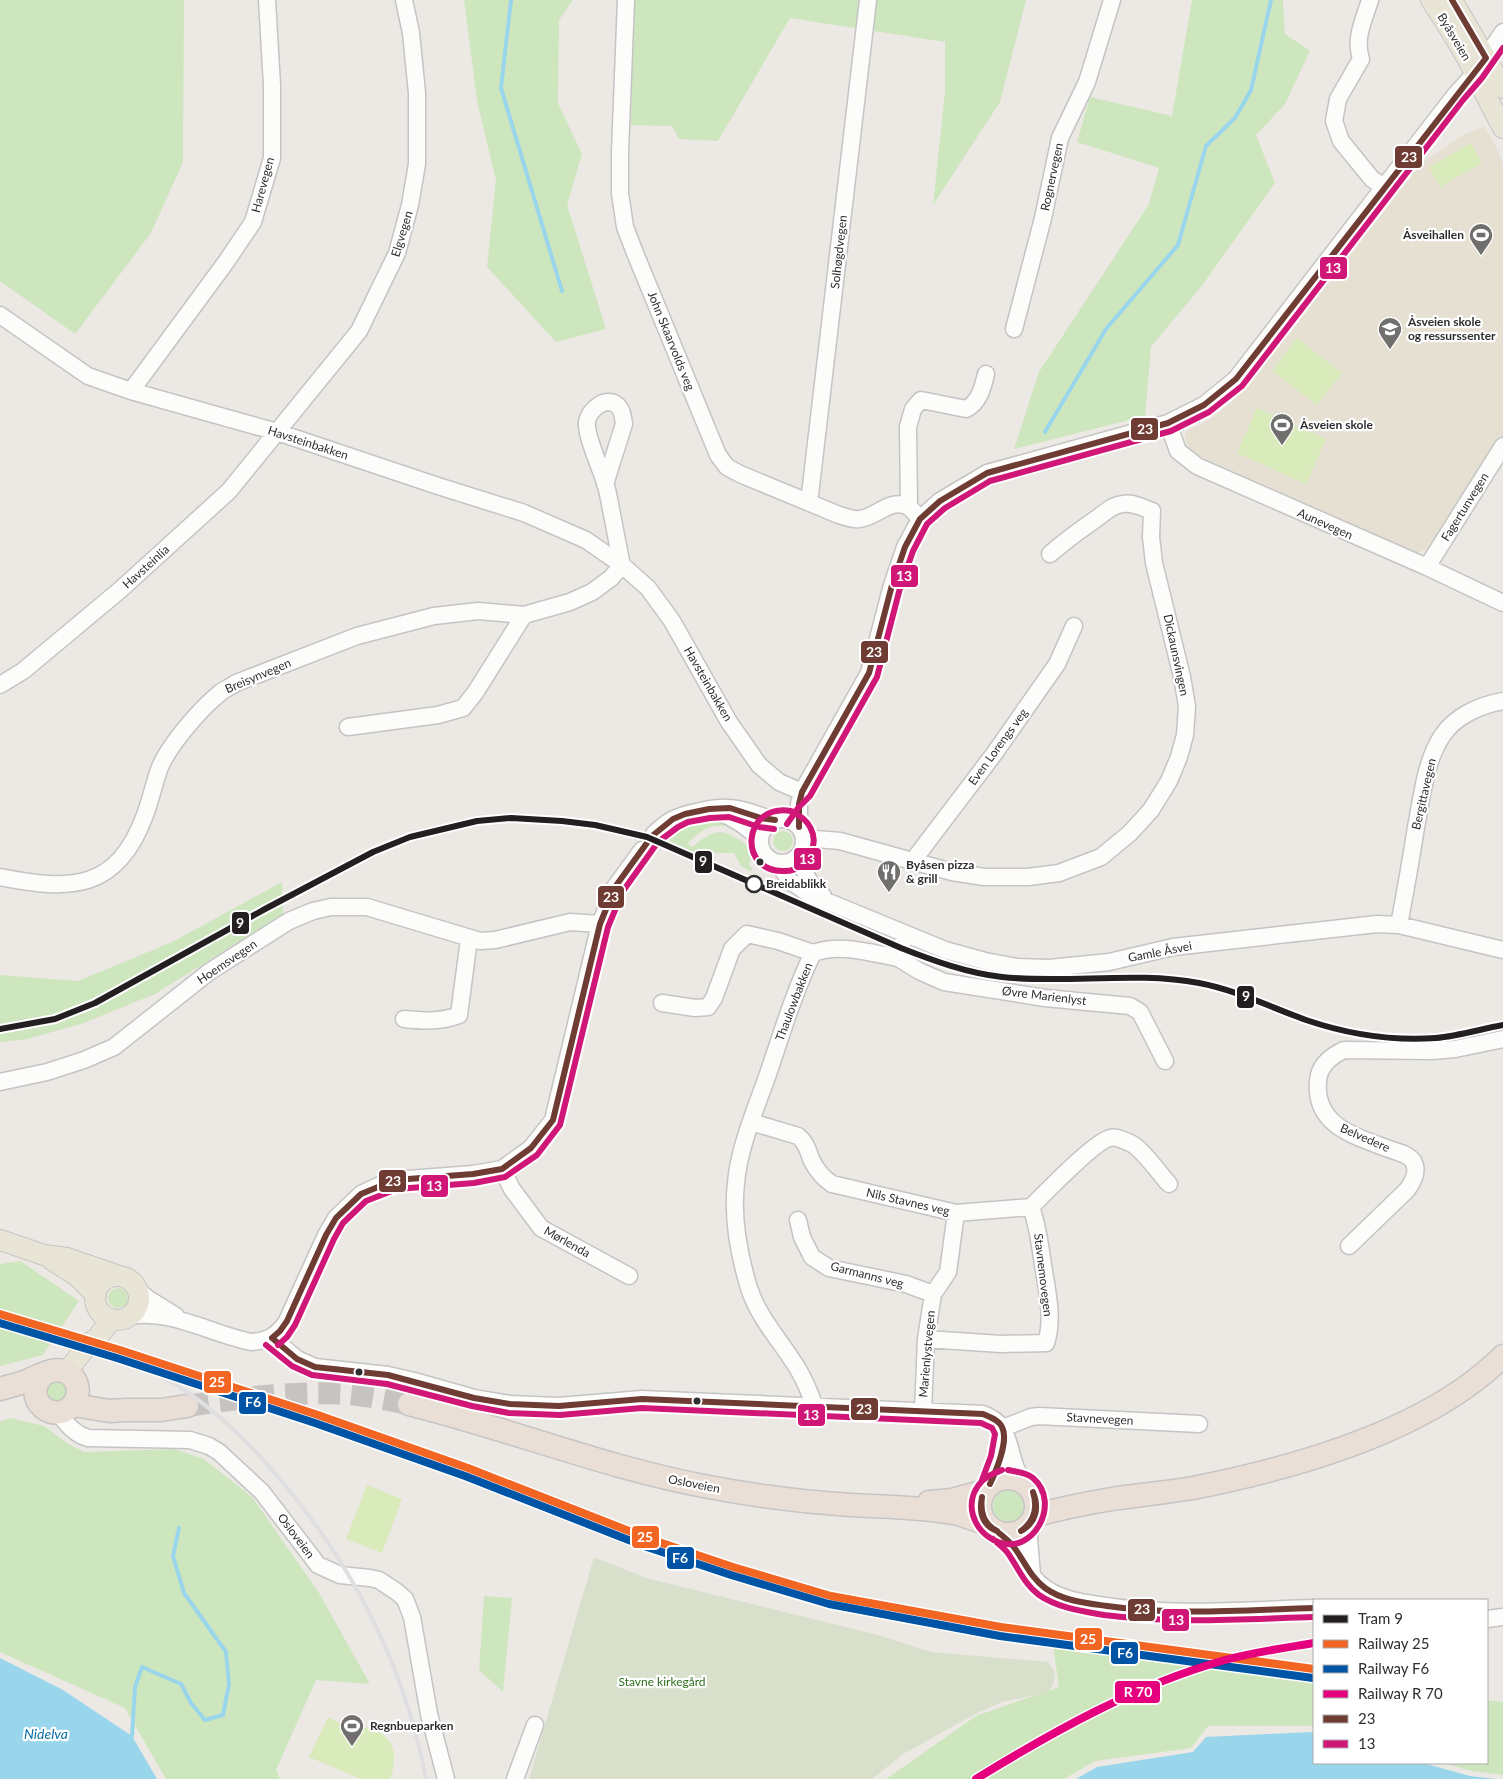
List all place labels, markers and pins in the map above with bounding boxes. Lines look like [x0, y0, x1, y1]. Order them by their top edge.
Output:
sports icon: Åsveihallen [1468, 222, 1494, 256]
place label: Åsveihallen [1402, 227, 1464, 242]
place label: Åsveien skole og ressurssenter [1407, 314, 1496, 343]
school or university icon: Åsveien skole og ressurssenter [1377, 316, 1403, 350]
sports icon: Åsveien skole [1269, 412, 1295, 446]
place label: Åsveien skole [1299, 417, 1373, 432]
unlabelled marker [755, 857, 765, 867]
place label: Byåsen pizza & grill [906, 857, 974, 886]
restaurant icon: Byåsen pizza & grill [876, 859, 902, 893]
marker: Breidablikk [745, 875, 763, 893]
place label: Breidablikk [766, 876, 827, 891]
unlabelled marker [354, 1367, 364, 1377]
unlabelled marker [692, 1396, 702, 1406]
sports icon: Regnbueparken [339, 1713, 365, 1747]
place label: Regnbueparken [370, 1718, 454, 1733]

